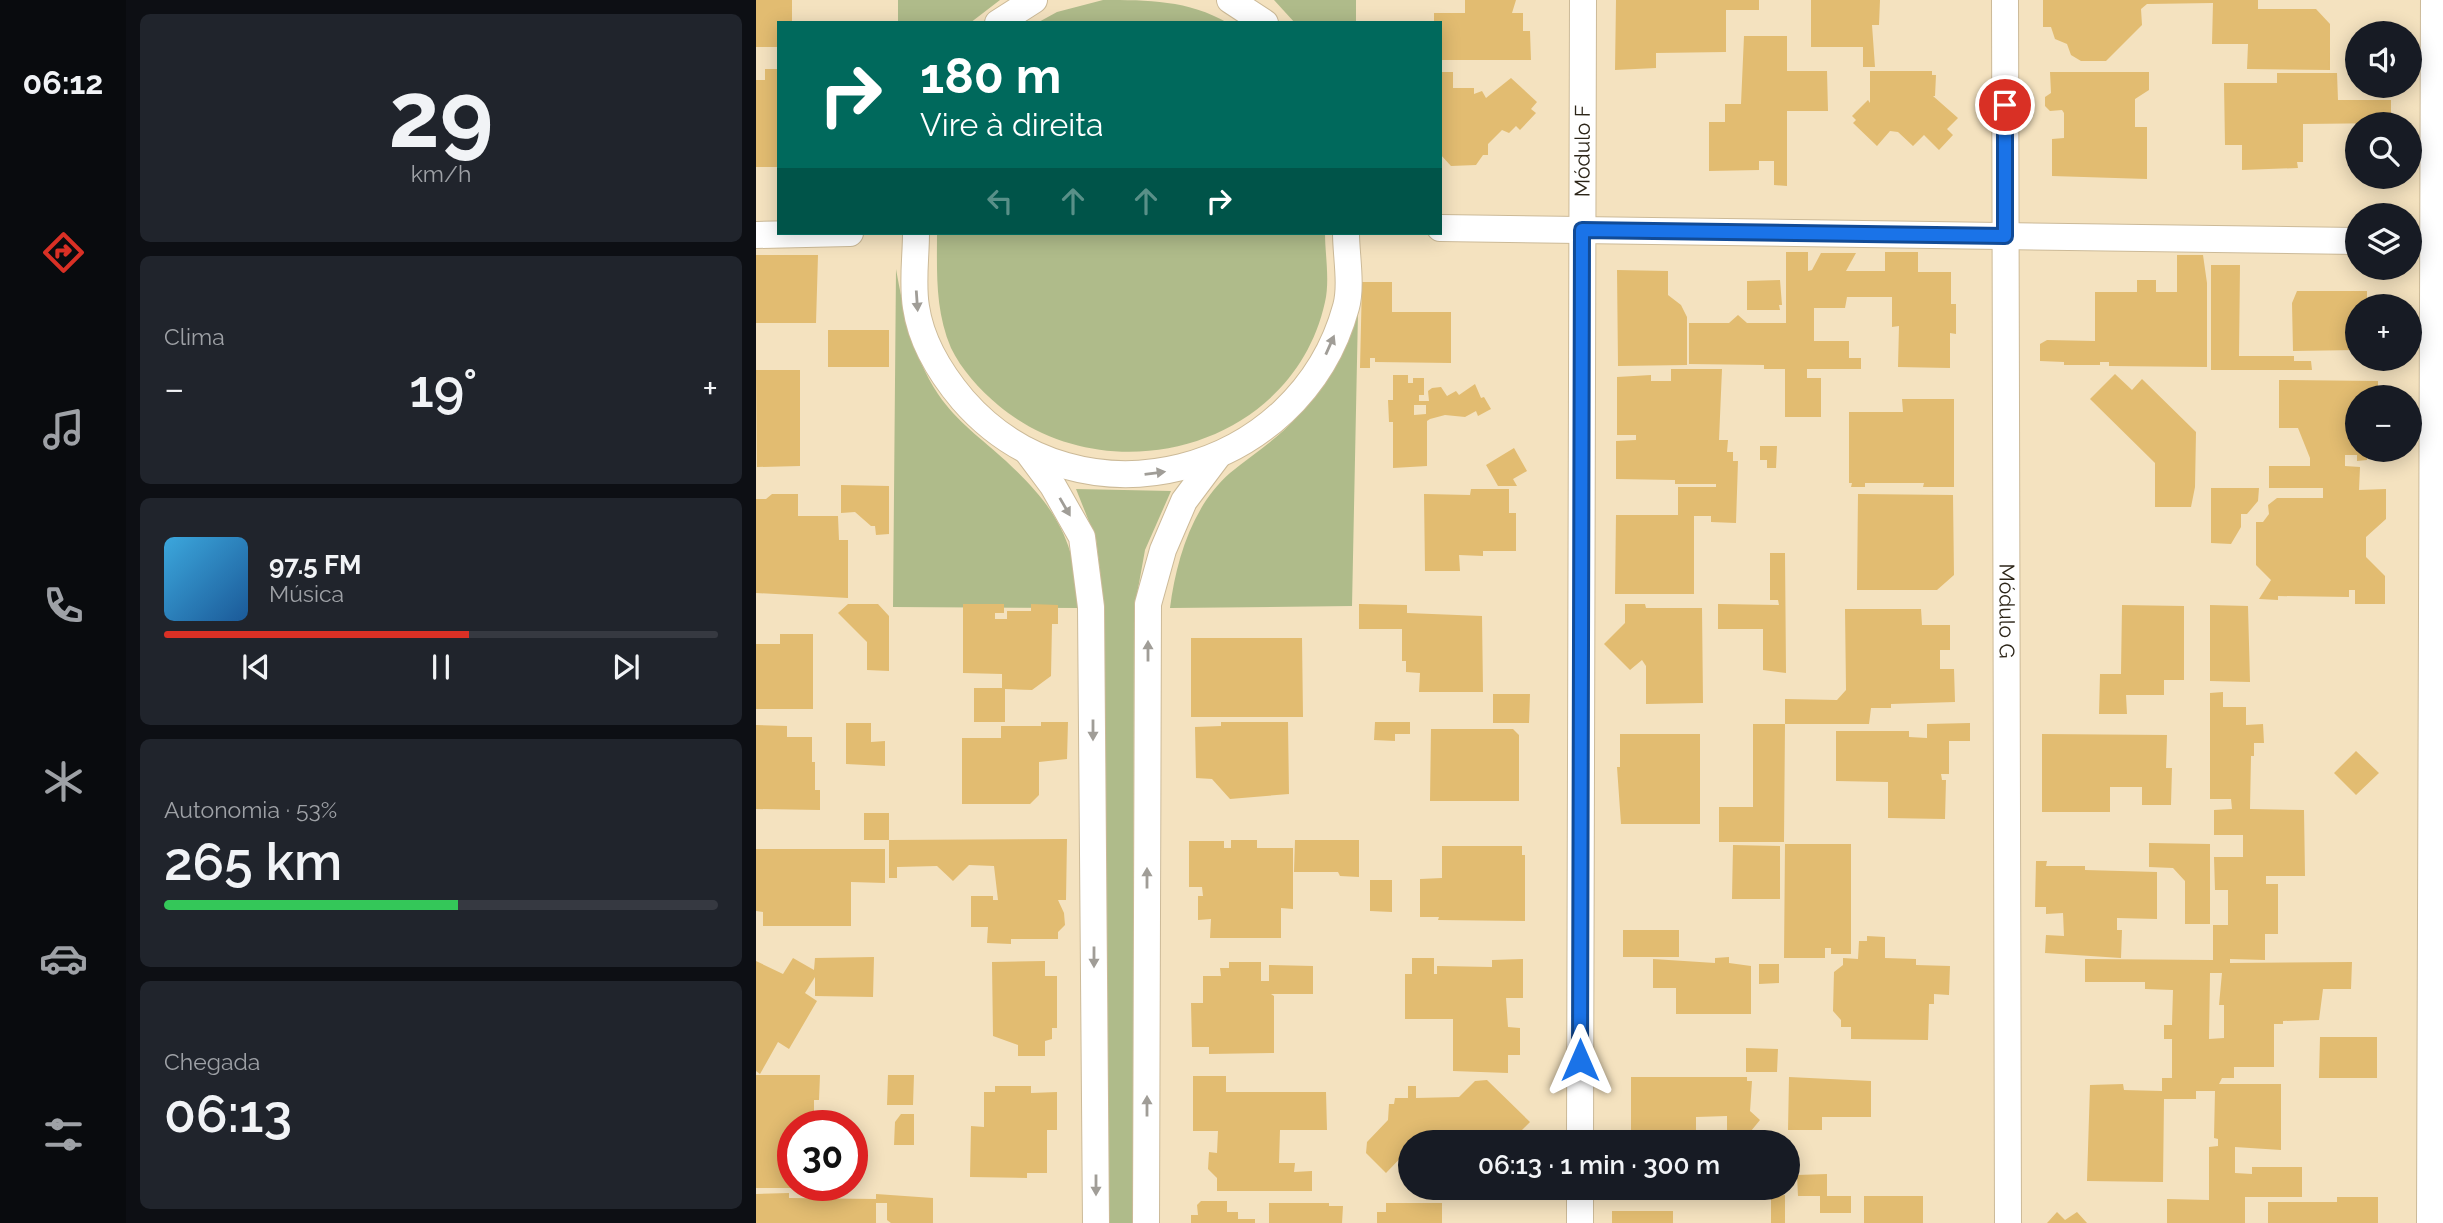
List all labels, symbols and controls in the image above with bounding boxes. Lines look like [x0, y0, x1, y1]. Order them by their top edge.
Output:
map controls [2345, 21, 2422, 462]
button: sound [2345, 21, 2422, 98]
text: 180 m [920, 47, 1061, 104]
icon: right [805, 49, 896, 140]
text: 29 [389, 61, 493, 168]
text: 06:12 [23, 64, 103, 101]
pin [1975, 75, 2035, 135]
icon: arrive [1986, 86, 2024, 124]
street label: Módulo F [1569, 105, 1595, 197]
text: Vire à direita [920, 106, 1103, 143]
button: search [2345, 112, 2422, 189]
text: km/h [411, 160, 471, 187]
icon: left [981, 182, 1019, 220]
icon: ahead [1054, 182, 1092, 220]
icon: ahead [1127, 182, 1165, 220]
icon: right [1200, 182, 1238, 220]
button: layers [2345, 203, 2422, 280]
icon: directions [39, 228, 88, 277]
one-way arrow [912, 290, 923, 312]
button: + [2345, 294, 2422, 371]
text: Clima [164, 323, 225, 350]
one-way arrow [1324, 335, 1336, 355]
text: 19° [409, 358, 477, 419]
text: − [164, 366, 184, 411]
text: + [702, 366, 718, 411]
button: − [2345, 385, 2422, 462]
icon: music [39, 405, 88, 454]
one-way arrow [1144, 467, 1166, 478]
one-way arrow [1059, 498, 1071, 517]
text: 97.5 FM [269, 550, 361, 580]
street label: Módulo G [1994, 564, 2020, 658]
text: Música [269, 580, 344, 607]
icon: phone [39, 581, 88, 630]
one-way arrow [1142, 640, 1154, 662]
icon: previous [237, 648, 275, 686]
icon: pause [422, 648, 460, 686]
icon: next [607, 648, 645, 686]
one-way arrow [1087, 719, 1099, 741]
icon: climate [39, 757, 88, 806]
text: Autonomia · 53% [164, 796, 337, 823]
text: 265 km [164, 831, 342, 892]
one-way arrow [1141, 867, 1153, 889]
icon: car [39, 934, 88, 983]
one-way arrow [1089, 946, 1100, 968]
position arrow [1543, 1023, 1617, 1097]
text: Chegada [164, 1048, 260, 1075]
text: 06:13 [164, 1083, 292, 1144]
one-way arrow [1141, 1095, 1153, 1117]
icon: filters [39, 1110, 88, 1159]
speed limit sign: 30 [777, 1110, 868, 1201]
text: 06:13 · 1 min · 300 m [1478, 1150, 1720, 1180]
one-way arrow [1090, 1174, 1102, 1196]

